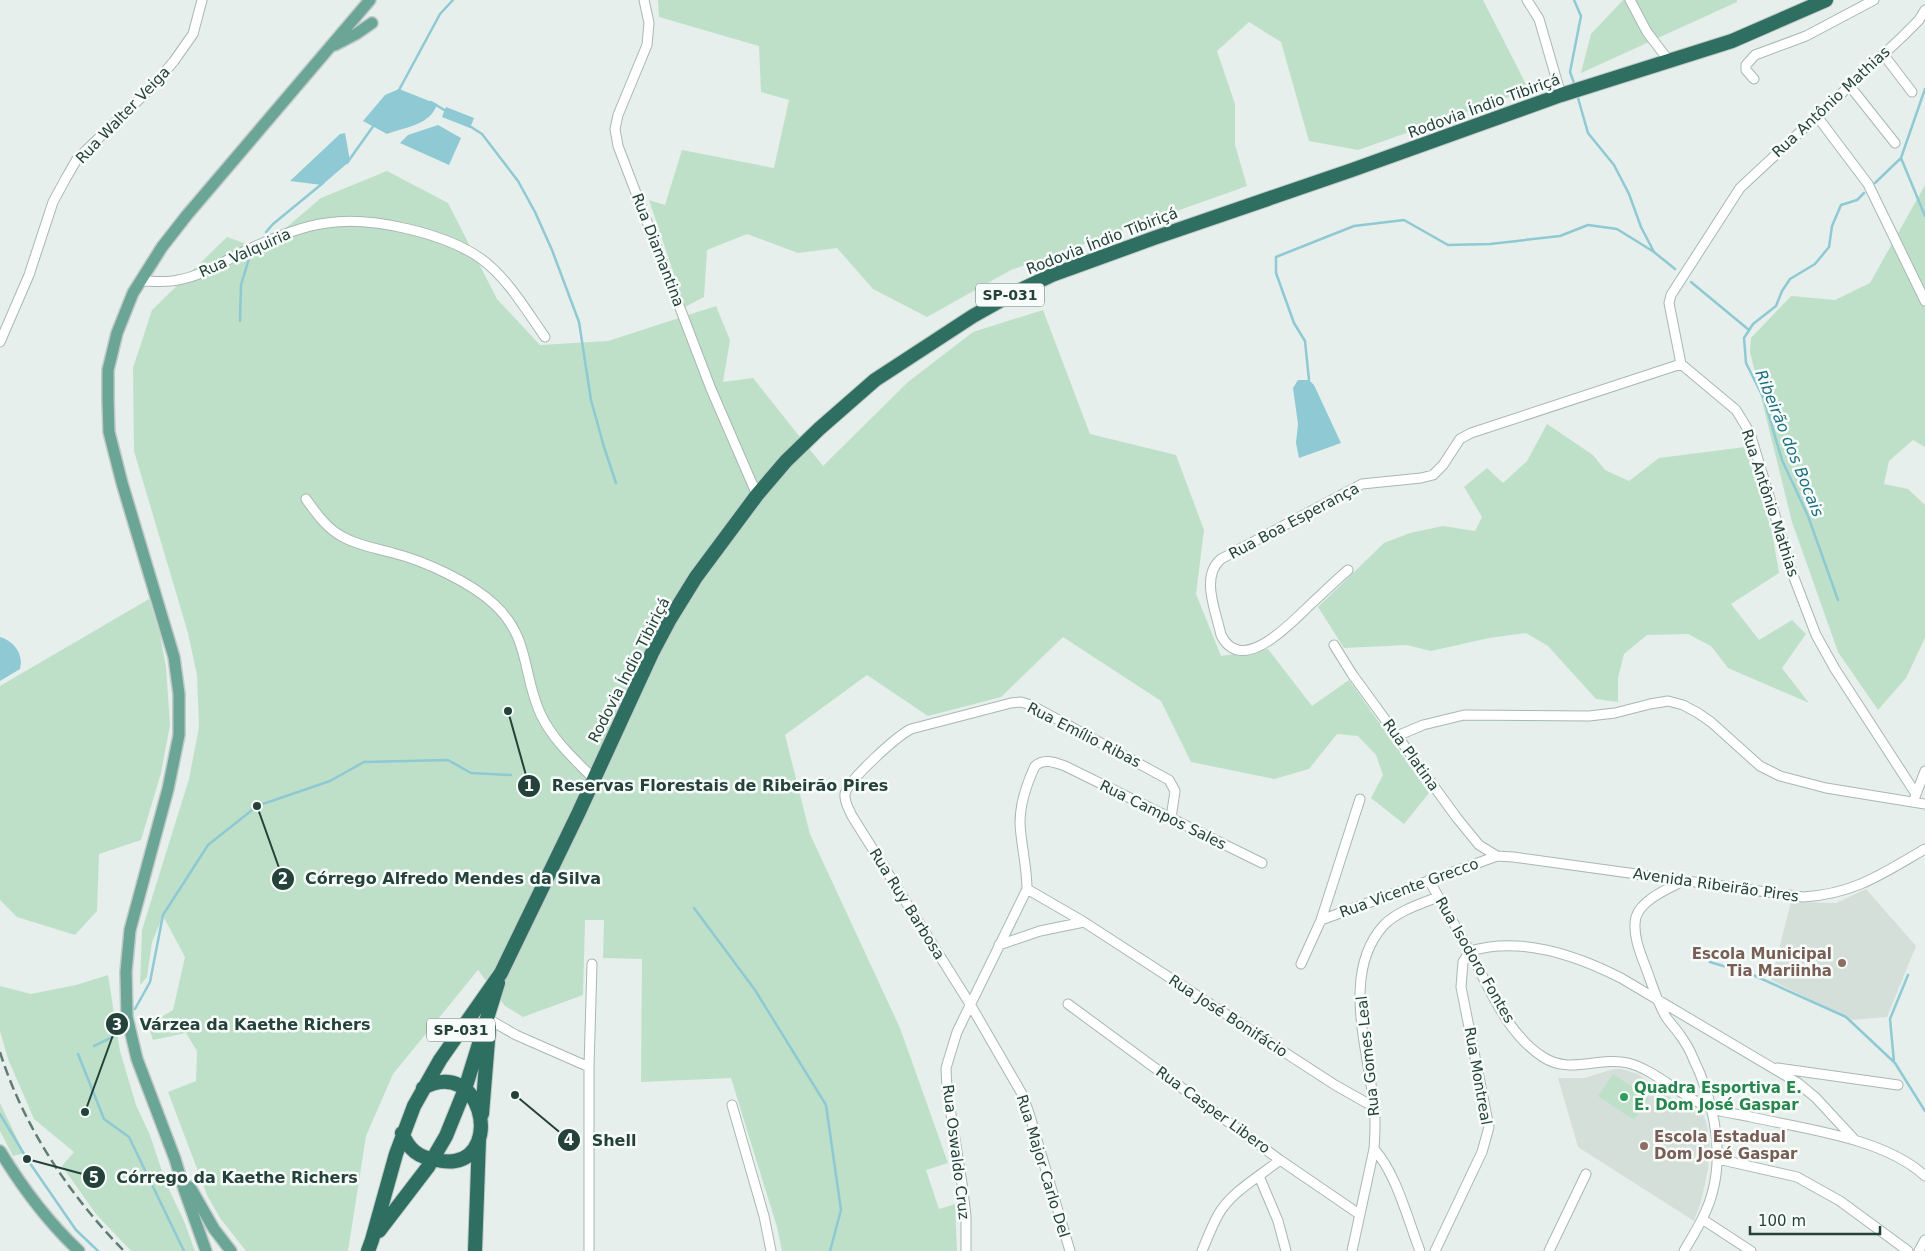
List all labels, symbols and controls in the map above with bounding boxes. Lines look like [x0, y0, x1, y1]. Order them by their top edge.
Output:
street label: Rua Antônio Mathias [1768, 43, 1894, 161]
street label: Rua Walter Veiga [72, 63, 174, 167]
street label: Rodovia Índio Tibiriçá [1405, 69, 1563, 142]
street label: Rua Diamantina [628, 191, 688, 309]
street label: Rodovia Índio Tibiriçá [1023, 203, 1180, 278]
street label: Rua Valquiria [196, 225, 294, 281]
road number: SP-031 [976, 284, 1044, 306]
water label: Ribeirão dos Bocais [1751, 367, 1828, 519]
street label: Rua Antônio Mathias [1738, 427, 1802, 579]
street label: Rua Boa Esperança [1226, 479, 1362, 563]
street label: Rodovia Índio Tibiriçá [584, 594, 673, 746]
street label: Rua Emílio Ribas [1024, 699, 1144, 771]
street label: Rua Platina [1379, 716, 1443, 794]
callout: Reservas Florestais de Ribeirão Pires [517, 770, 898, 801]
text: Reservas Florestais de Ribeirão Pires [552, 776, 888, 795]
text: 1 [524, 777, 534, 795]
street label: Rua Campos Sales [1097, 777, 1229, 854]
street label: Rua Ruy Barbosa [866, 845, 948, 963]
street label: Rua Vicente Grecco [1337, 854, 1481, 922]
callout: Córrego Alfredo Mendes da Silva [270, 863, 611, 894]
street label: Avenida Ribeirão Pires [1632, 864, 1800, 906]
text: Córrego Alfredo Mendes da Silva [305, 869, 601, 888]
text: 2 [278, 870, 288, 888]
street label: Rua Isodoro Fontes [1431, 894, 1519, 1026]
place label: Escola Municipal Tia Mariinha [1692, 945, 1832, 980]
marker: Escola Municipal Tia Mariinha [1836, 957, 1848, 969]
street label: Rua José Bonifácio [1165, 971, 1291, 1061]
street label: Rua Gomes Leal [1353, 995, 1383, 1117]
callout: Várzea da Kaethe Richers [105, 1009, 381, 1040]
text: Várzea da Kaethe Richers [140, 1015, 371, 1034]
text: 3 [112, 1016, 122, 1034]
road number: SP-031 [427, 1018, 495, 1042]
street label: Rua Montreal [1461, 1026, 1495, 1126]
street label: Rua Casper Libero [1152, 1063, 1274, 1157]
place label: Quadra Esportiva E. E. Dom José Gaspar [1634, 1079, 1802, 1114]
street label: Rua Oswaldo Cruz [939, 1083, 973, 1221]
marker: Quadra Esportiva E. E. Dom José Gaspar [1618, 1091, 1630, 1103]
street label: Rua Major Carlo Del [1013, 1092, 1073, 1240]
callout: Shell [556, 1125, 646, 1156]
place label: Escola Estadual Dom José Gaspar [1654, 1128, 1798, 1163]
text: 4 [564, 1131, 574, 1149]
text: Shell [592, 1131, 636, 1150]
marker: Escola Estadual Dom José Gaspar [1638, 1140, 1650, 1152]
callout: Córrego da Kaethe Richers [82, 1162, 368, 1193]
text: Córrego da Kaethe Richers [116, 1168, 358, 1187]
text: 5 [89, 1169, 99, 1187]
scale bar [1750, 1204, 1880, 1236]
text: 100 m [1758, 1212, 1806, 1230]

